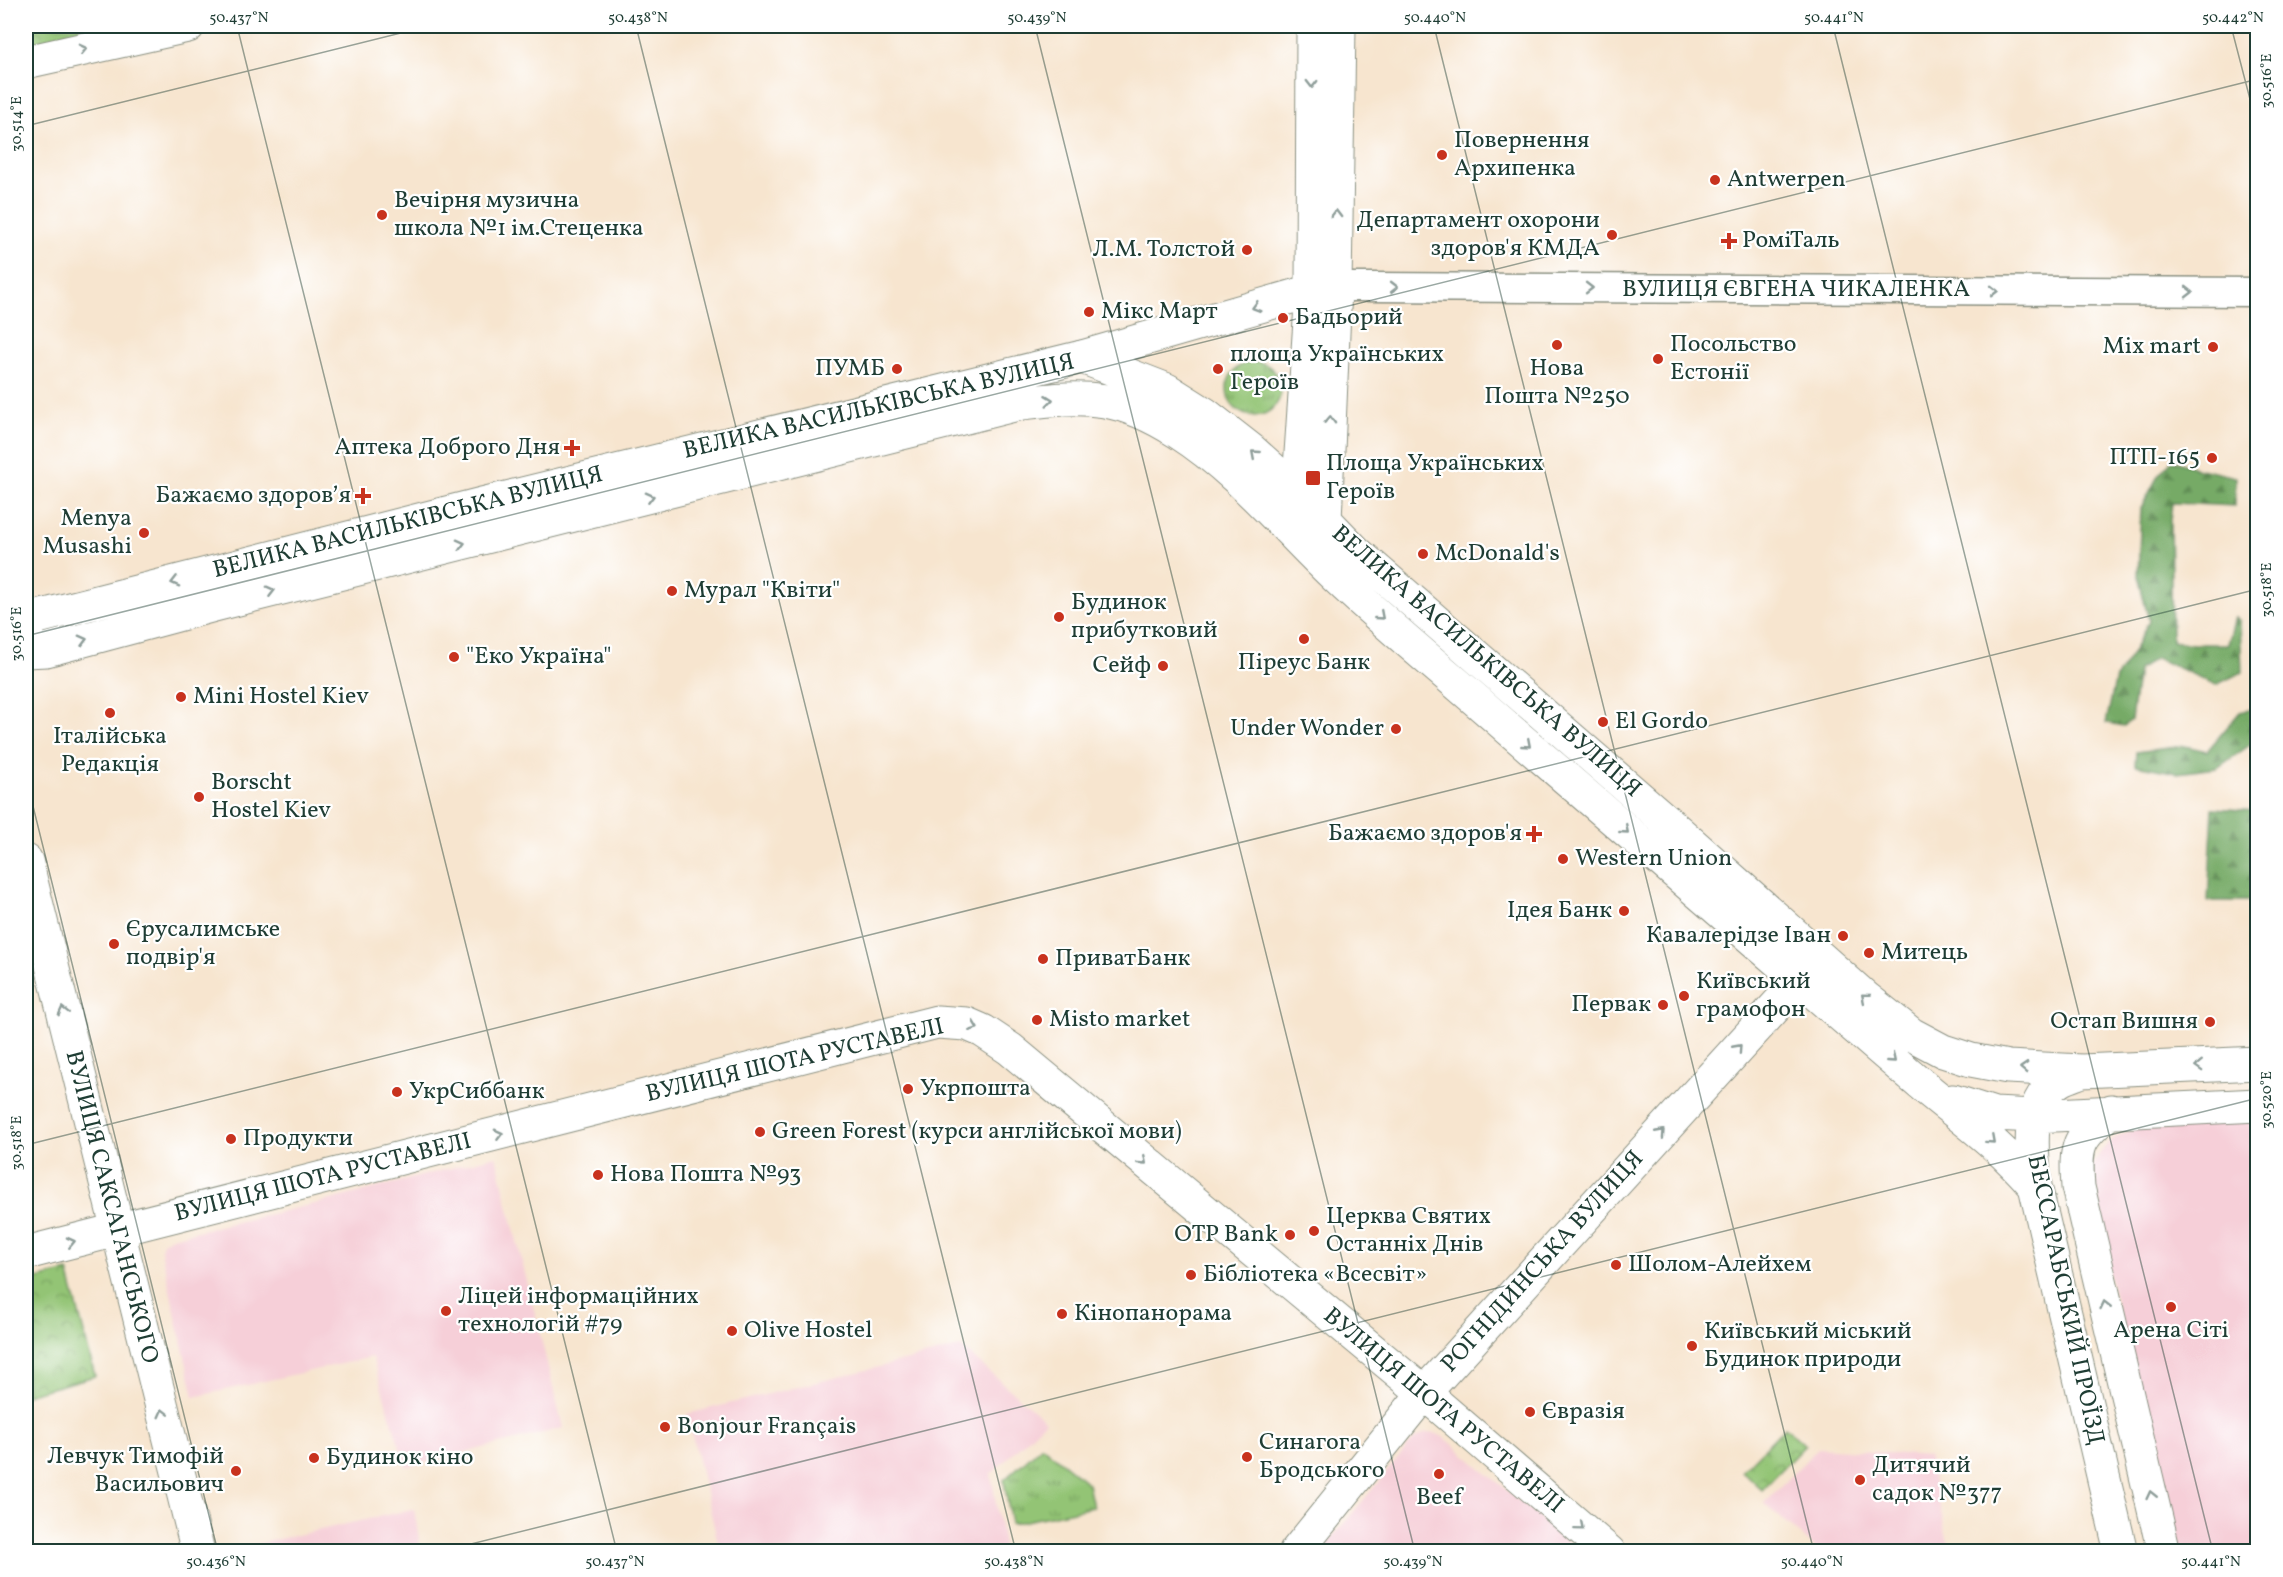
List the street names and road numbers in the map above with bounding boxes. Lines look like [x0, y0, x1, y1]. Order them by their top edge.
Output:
street label: ВУЛИЦЯ ЄВГЕНА ЧИКАЛЕНКА [1622, 273, 1970, 307]
street label: ВЕЛИКА ВАСИЛЬКІВСЬКА ВУЛИЦЯ [680, 345, 1078, 469]
street label: ВЕЛИКА ВАСИЛЬКІВСЬКА ВУЛИЦЯ [209, 458, 607, 588]
street label: ВЕЛИКА ВАСИЛЬКІВСЬКА ВУЛИЦЯ [1324, 518, 1648, 806]
street label: ВУЛИЦЯ ШОТА РУСТАВЕЛІ [643, 1010, 947, 1112]
street label: ВУЛИЦЯ САКСАГАНСЬКОГО [56, 1047, 166, 1367]
street label: ВУЛИЦЯ ШОТА РУСТАВЕЛІ [171, 1125, 475, 1231]
street label: РОГНІДИНСЬКА ВУЛИЦЯ [1434, 1143, 1652, 1381]
street label: БЕССАРАБСЬКИЙ ПРОЇЗД [2018, 1152, 2112, 1448]
street label: ВУЛИЦЯ ШОТА РУСТАВЕЛІ [1315, 1300, 1571, 1522]

